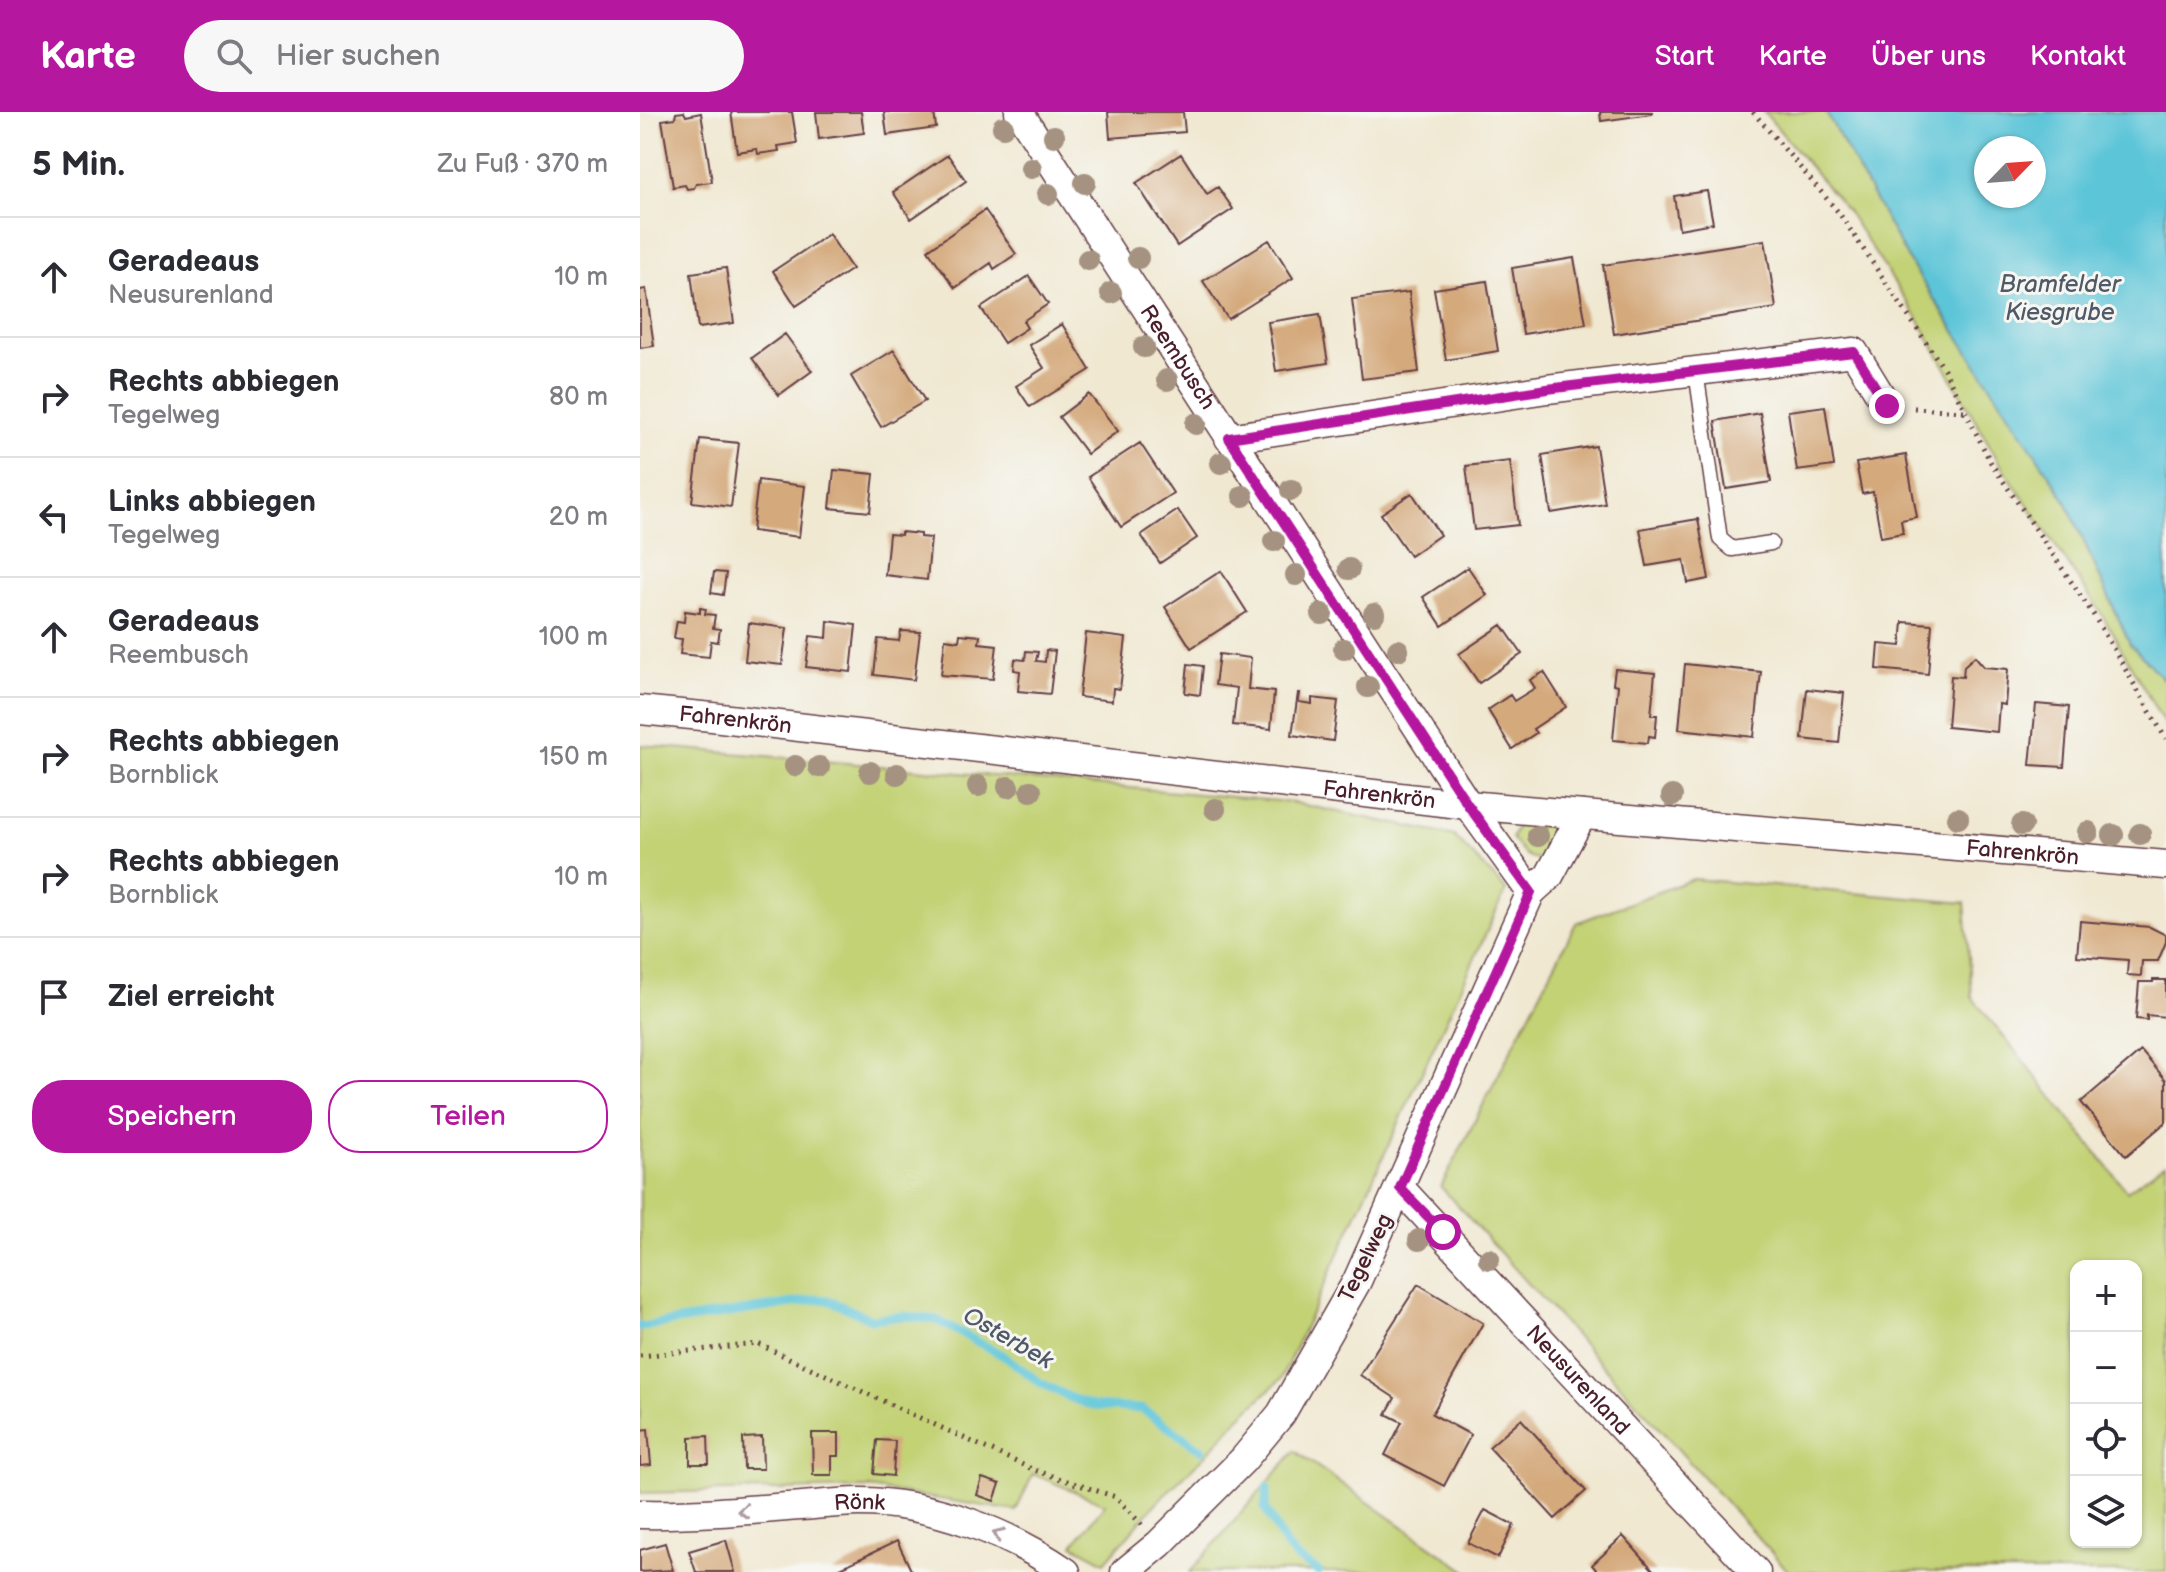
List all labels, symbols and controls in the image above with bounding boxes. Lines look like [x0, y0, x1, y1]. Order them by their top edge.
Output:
search box [184, 20, 744, 92]
text: Karte [40, 34, 136, 79]
icon: search [212, 34, 256, 78]
text: Hier suchen [276, 38, 440, 74]
text: Start [1655, 40, 1714, 73]
text: Karte [1758, 40, 1827, 73]
text: Über uns [1871, 40, 1986, 73]
text: Kontakt [2030, 40, 2126, 73]
north arrow [1974, 136, 2046, 208]
text: 5 Min. [32, 144, 125, 185]
text: Zu Fuß · 370 m [437, 149, 608, 180]
text: Geradeaus [108, 244, 259, 280]
icon: ahead [32, 255, 76, 299]
text: 10 m [554, 262, 608, 293]
water label: Bramfelder Kiesgrube [2000, 270, 2123, 327]
text: Neusurenland [108, 280, 274, 311]
street label: Reembusch [1134, 300, 1222, 414]
text: Rechts abbiegen [108, 364, 340, 400]
icon: right [32, 375, 76, 419]
text: 80 m [549, 382, 608, 413]
route end [1869, 388, 1905, 424]
text: Tegelweg [108, 400, 220, 431]
text: Links abbiegen [108, 484, 316, 520]
icon: left [32, 495, 76, 539]
text: 20 m [549, 502, 608, 533]
text: Tegelweg [108, 520, 220, 551]
text: Geradeaus [108, 604, 259, 640]
icon: ahead [32, 615, 76, 659]
text: 100 m [539, 622, 608, 653]
text: Reembusch [108, 640, 249, 671]
street label: Fahrenkrön [678, 700, 793, 740]
text: Rechts abbiegen [108, 724, 340, 760]
icon: right [32, 735, 76, 779]
text: 150 m [539, 742, 608, 773]
text: Bornblick [108, 760, 218, 791]
street label: Fahrenkrön [1321, 775, 1437, 815]
street label: Fahrenkrön [1965, 834, 2080, 871]
text: Rechts abbiegen [108, 844, 340, 880]
icon: right [32, 855, 76, 899]
text: 10 m [554, 862, 608, 893]
text: Bornblick [108, 880, 218, 911]
icon: arrive [32, 975, 76, 1019]
text: Ziel erreicht [108, 979, 275, 1015]
button: Speichern [32, 1080, 312, 1153]
button: Teilen [328, 1080, 608, 1153]
street label: Tegelweg [1333, 1209, 1399, 1307]
route start [1425, 1214, 1461, 1250]
map controls [2070, 1260, 2142, 1548]
button: + [2070, 1260, 2142, 1332]
water label: Osterbek [958, 1301, 1059, 1376]
street label: Neusurenland [1521, 1320, 1636, 1441]
button: − [2070, 1332, 2142, 1404]
button: locate [2070, 1404, 2142, 1476]
button: layers [2070, 1476, 2142, 1548]
street label: Rönk [833, 1488, 886, 1517]
one-way arrow [736, 1502, 749, 1519]
one-way arrow [992, 1527, 1006, 1543]

